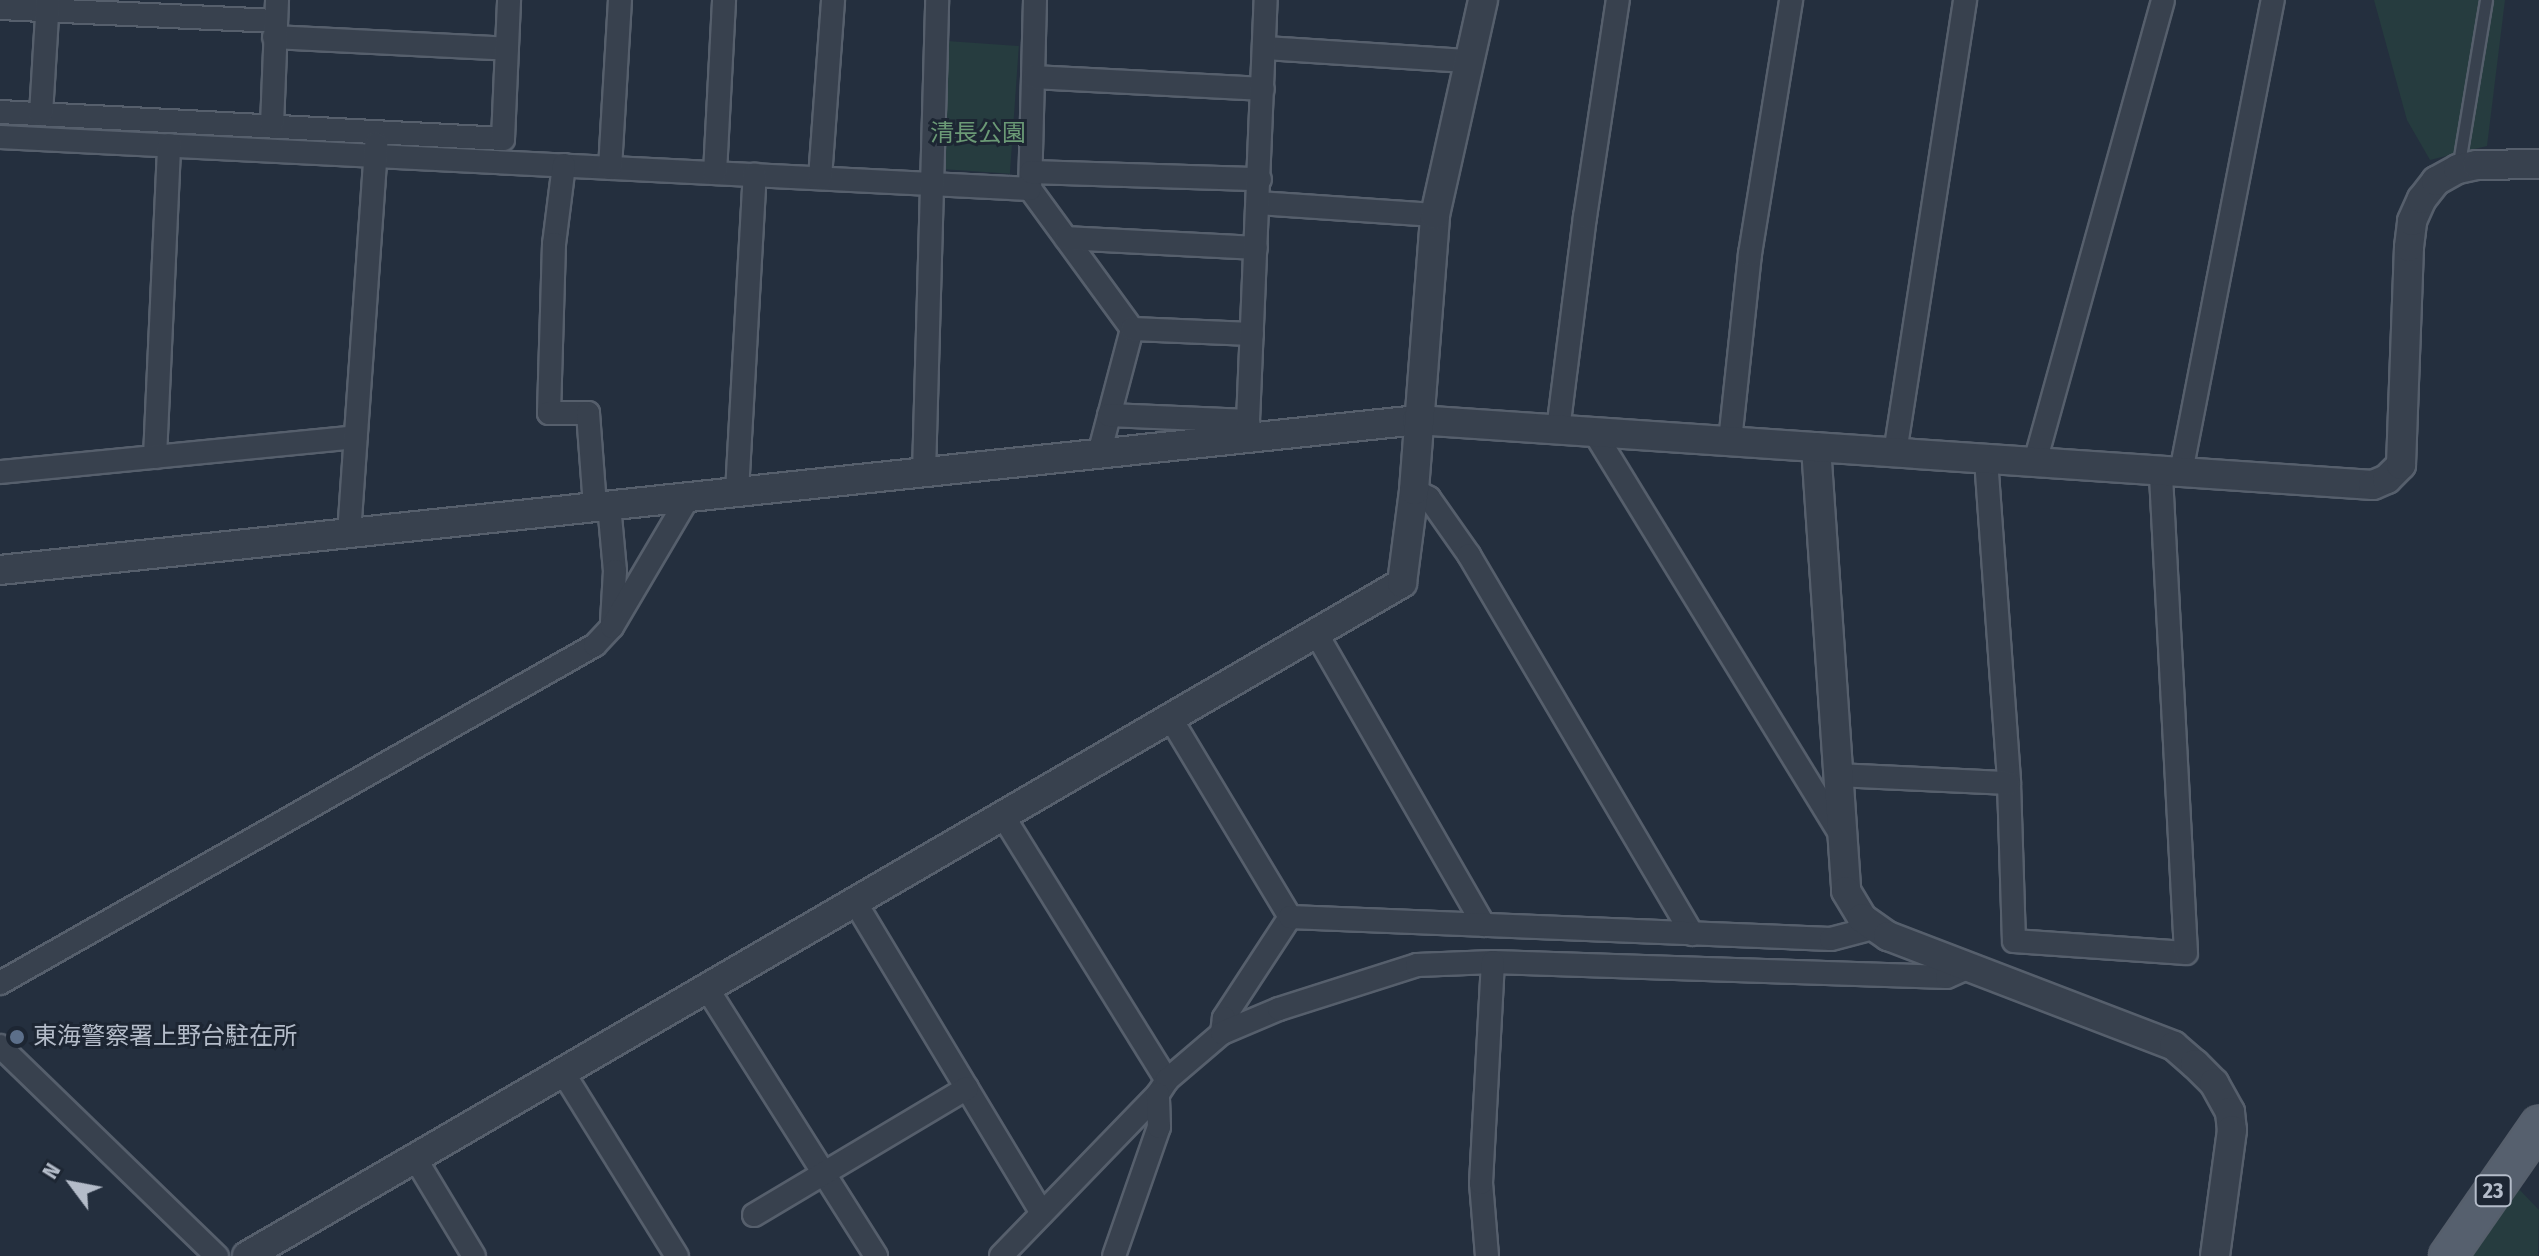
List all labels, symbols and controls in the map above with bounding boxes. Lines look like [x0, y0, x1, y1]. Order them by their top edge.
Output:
park label: 清長公園 [930, 120, 1026, 148]
place label: 東海警察署上野台駐在所 [33, 1023, 297, 1051]
marker: 東海警察署上野台駐在所 [8, 1028, 26, 1046]
north arrow [32, 1144, 112, 1224]
text: N [36, 1158, 66, 1184]
road number: 23 [2473, 1173, 2513, 1209]

